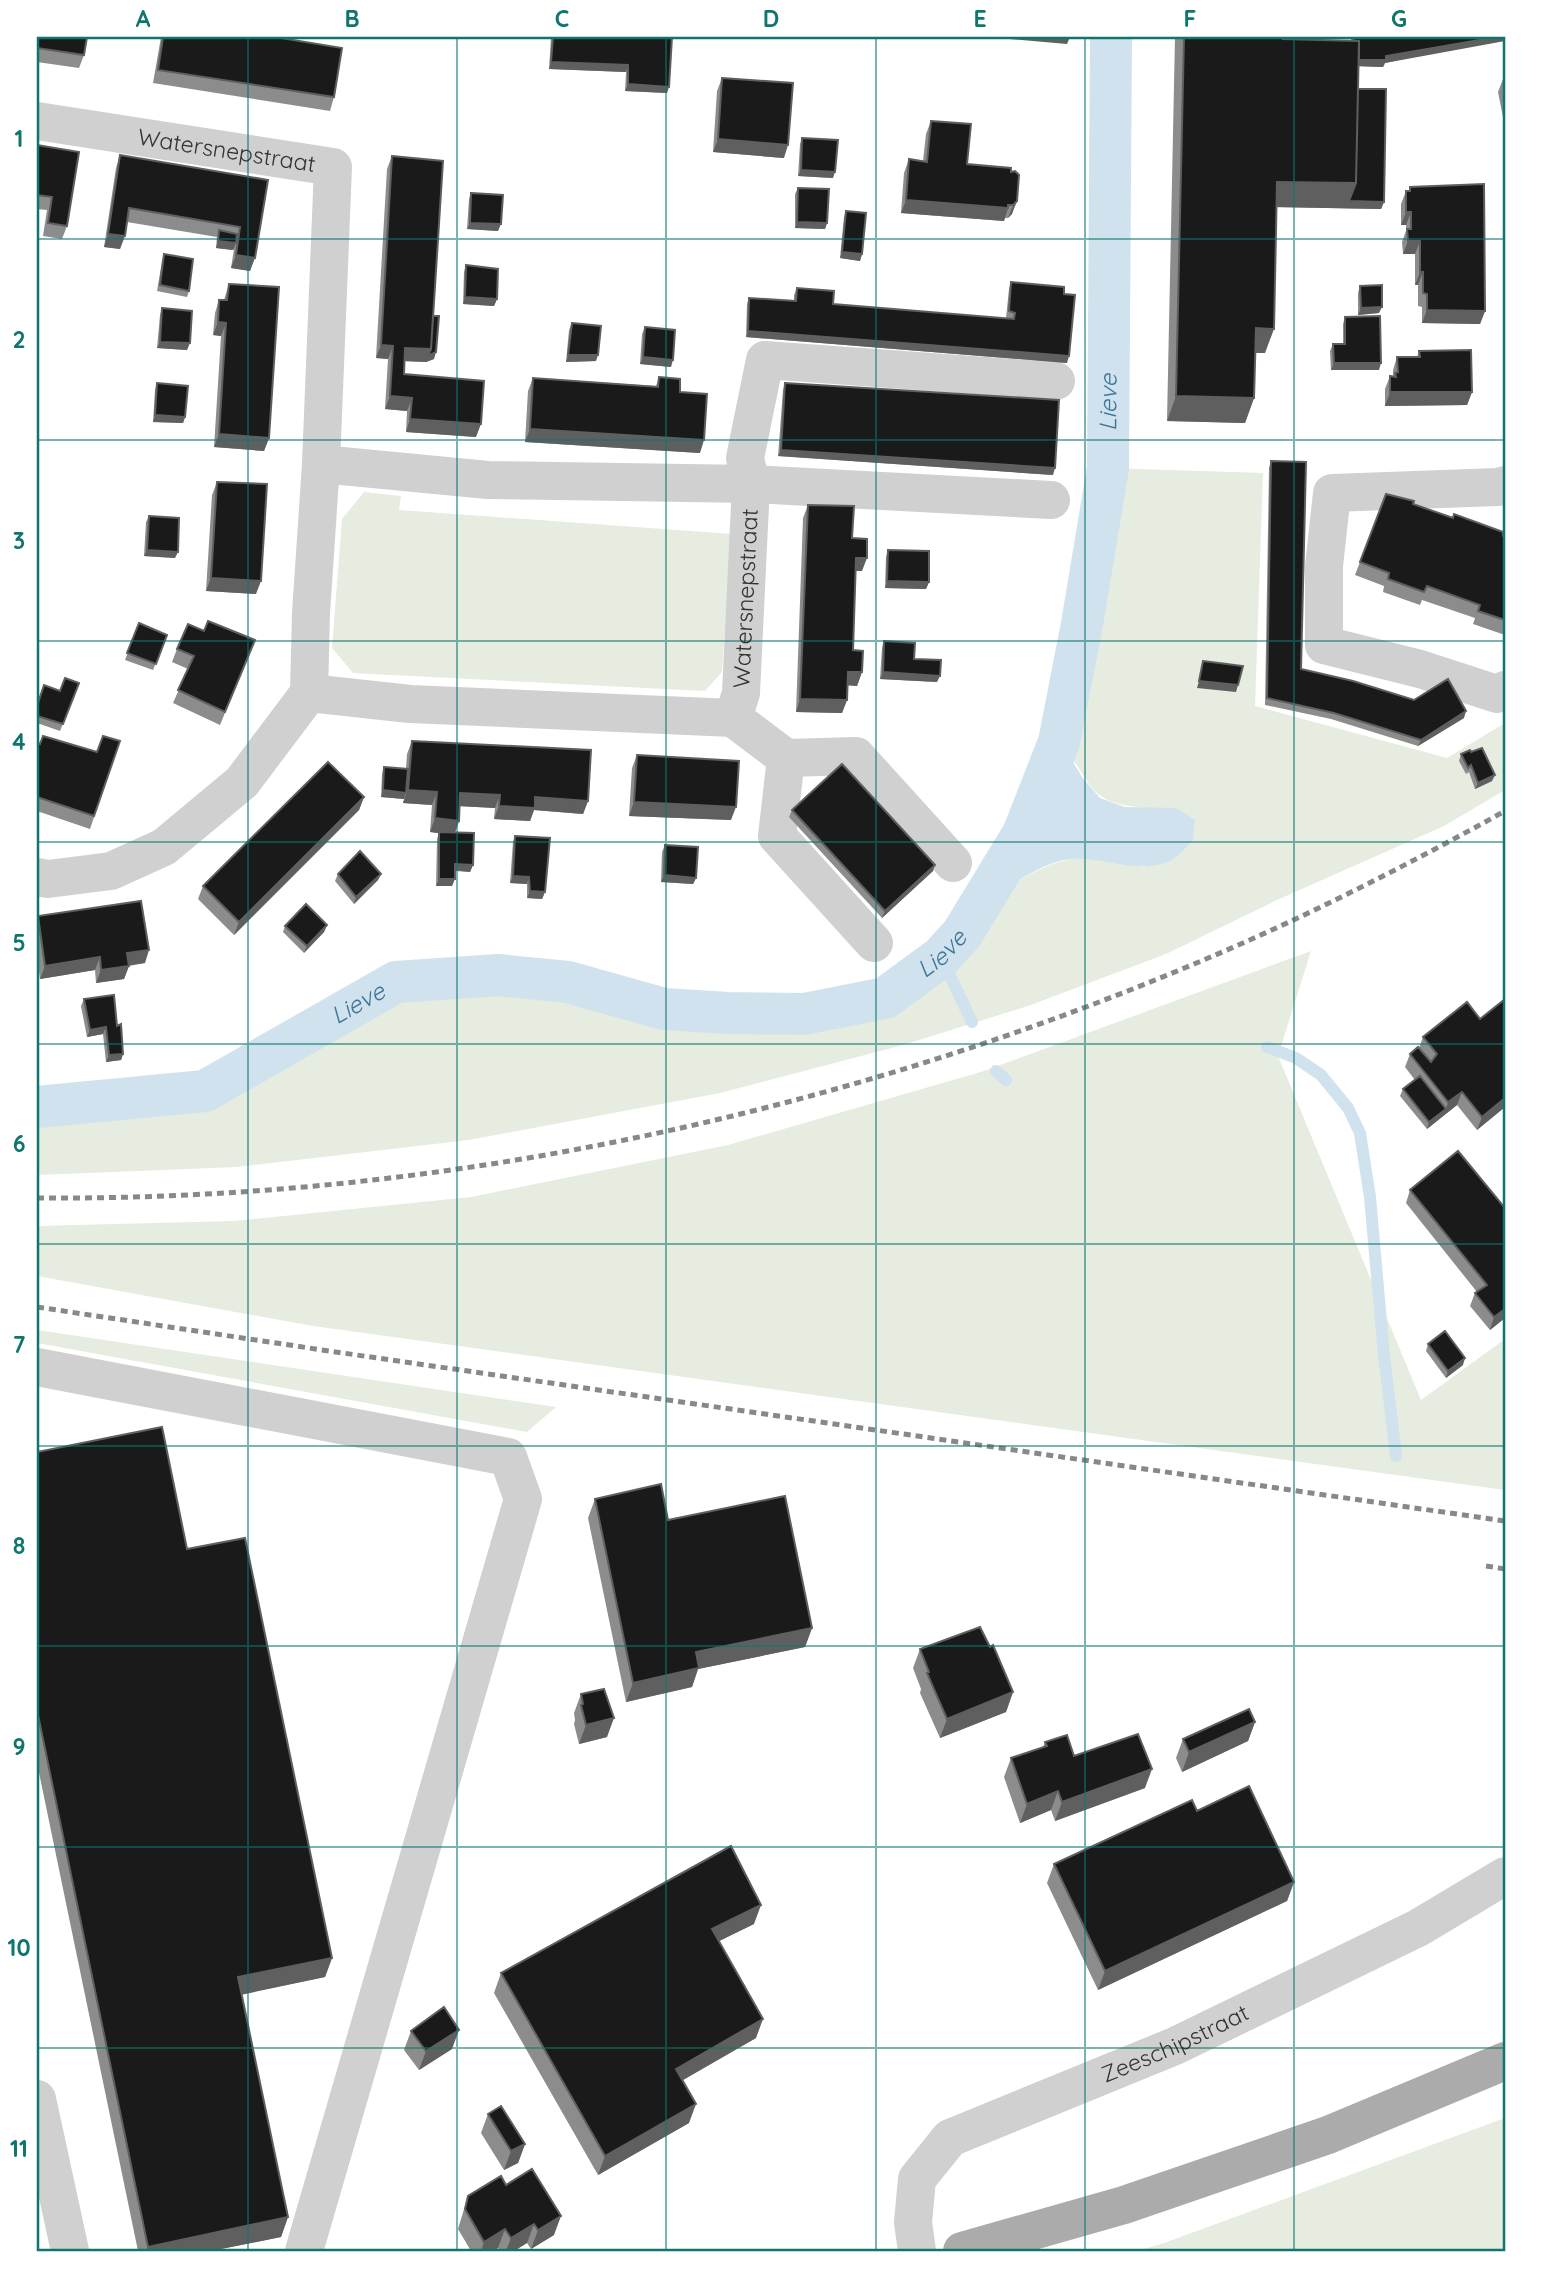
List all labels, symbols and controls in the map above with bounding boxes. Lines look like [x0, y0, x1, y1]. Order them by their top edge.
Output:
text: A [136, 4, 151, 33]
text: B [344, 4, 360, 33]
text: C [555, 4, 569, 33]
text: D [763, 4, 779, 33]
text: E [973, 4, 987, 33]
text: F [1184, 4, 1196, 33]
text: G [1391, 4, 1407, 33]
street label: Watersnepstraat [136, 122, 318, 178]
text: 1 [15, 124, 23, 153]
text: 2 [12, 325, 26, 354]
water label: Lieve [1092, 372, 1123, 431]
street label: Watersnepstraat [726, 508, 764, 689]
text: 3 [13, 526, 25, 555]
text: 4 [12, 727, 26, 756]
water label: Lieve [911, 922, 974, 984]
text: 5 [12, 928, 26, 957]
water label: Lieve [325, 975, 391, 1030]
text: 6 [13, 1129, 25, 1158]
text: 7 [13, 1330, 26, 1359]
text: 8 [13, 1531, 25, 1560]
text: 9 [12, 1732, 26, 1761]
text: 10 [7, 1933, 31, 1962]
street label: Zeeschipstraat [1097, 1997, 1253, 2089]
text: 11 [10, 2134, 28, 2163]

